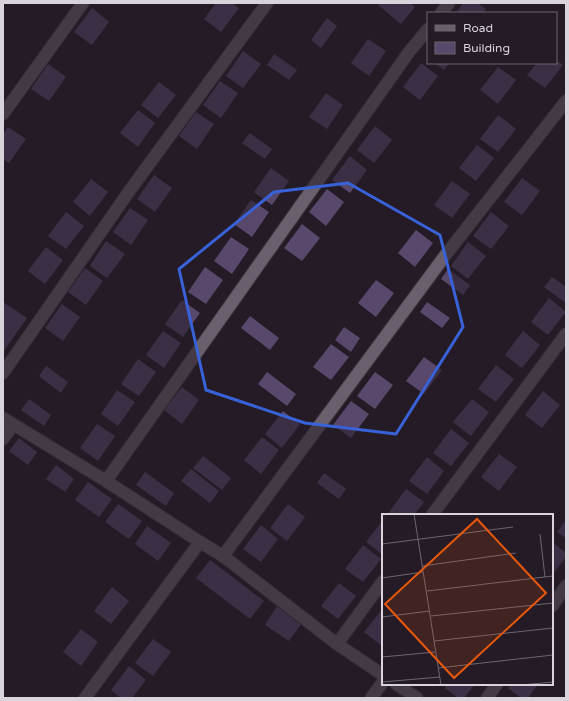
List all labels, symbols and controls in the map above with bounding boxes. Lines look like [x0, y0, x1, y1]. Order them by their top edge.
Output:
legend [427, 12, 557, 64]
text: Road [463, 21, 493, 35]
text: Building [463, 41, 510, 55]
inset map [382, 514, 553, 685]

